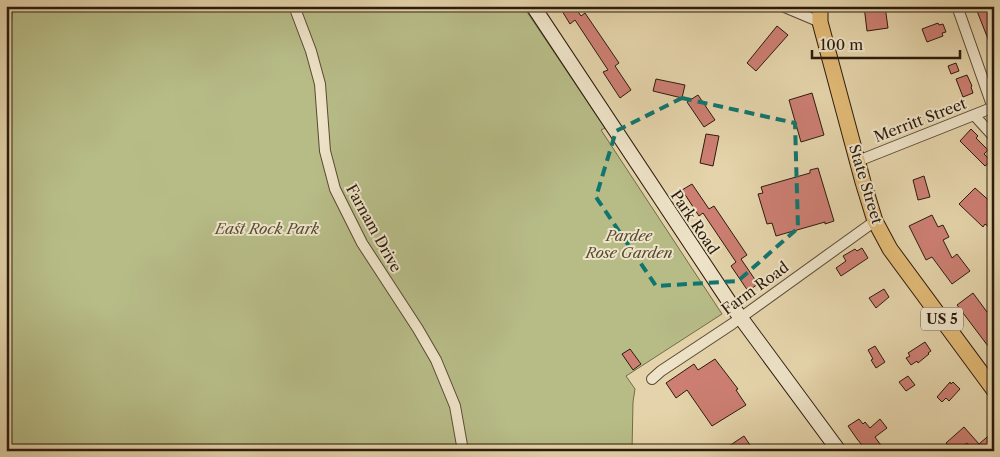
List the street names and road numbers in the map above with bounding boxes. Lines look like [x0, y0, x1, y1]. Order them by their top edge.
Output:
street label: Merritt Street [871, 93, 970, 146]
street label: State Street [845, 142, 887, 227]
street label: Farnam Drive [342, 181, 406, 275]
street label: Park Road [667, 186, 723, 258]
street label: Farm Road [718, 257, 792, 319]
road number: US 5 [921, 308, 963, 330]

